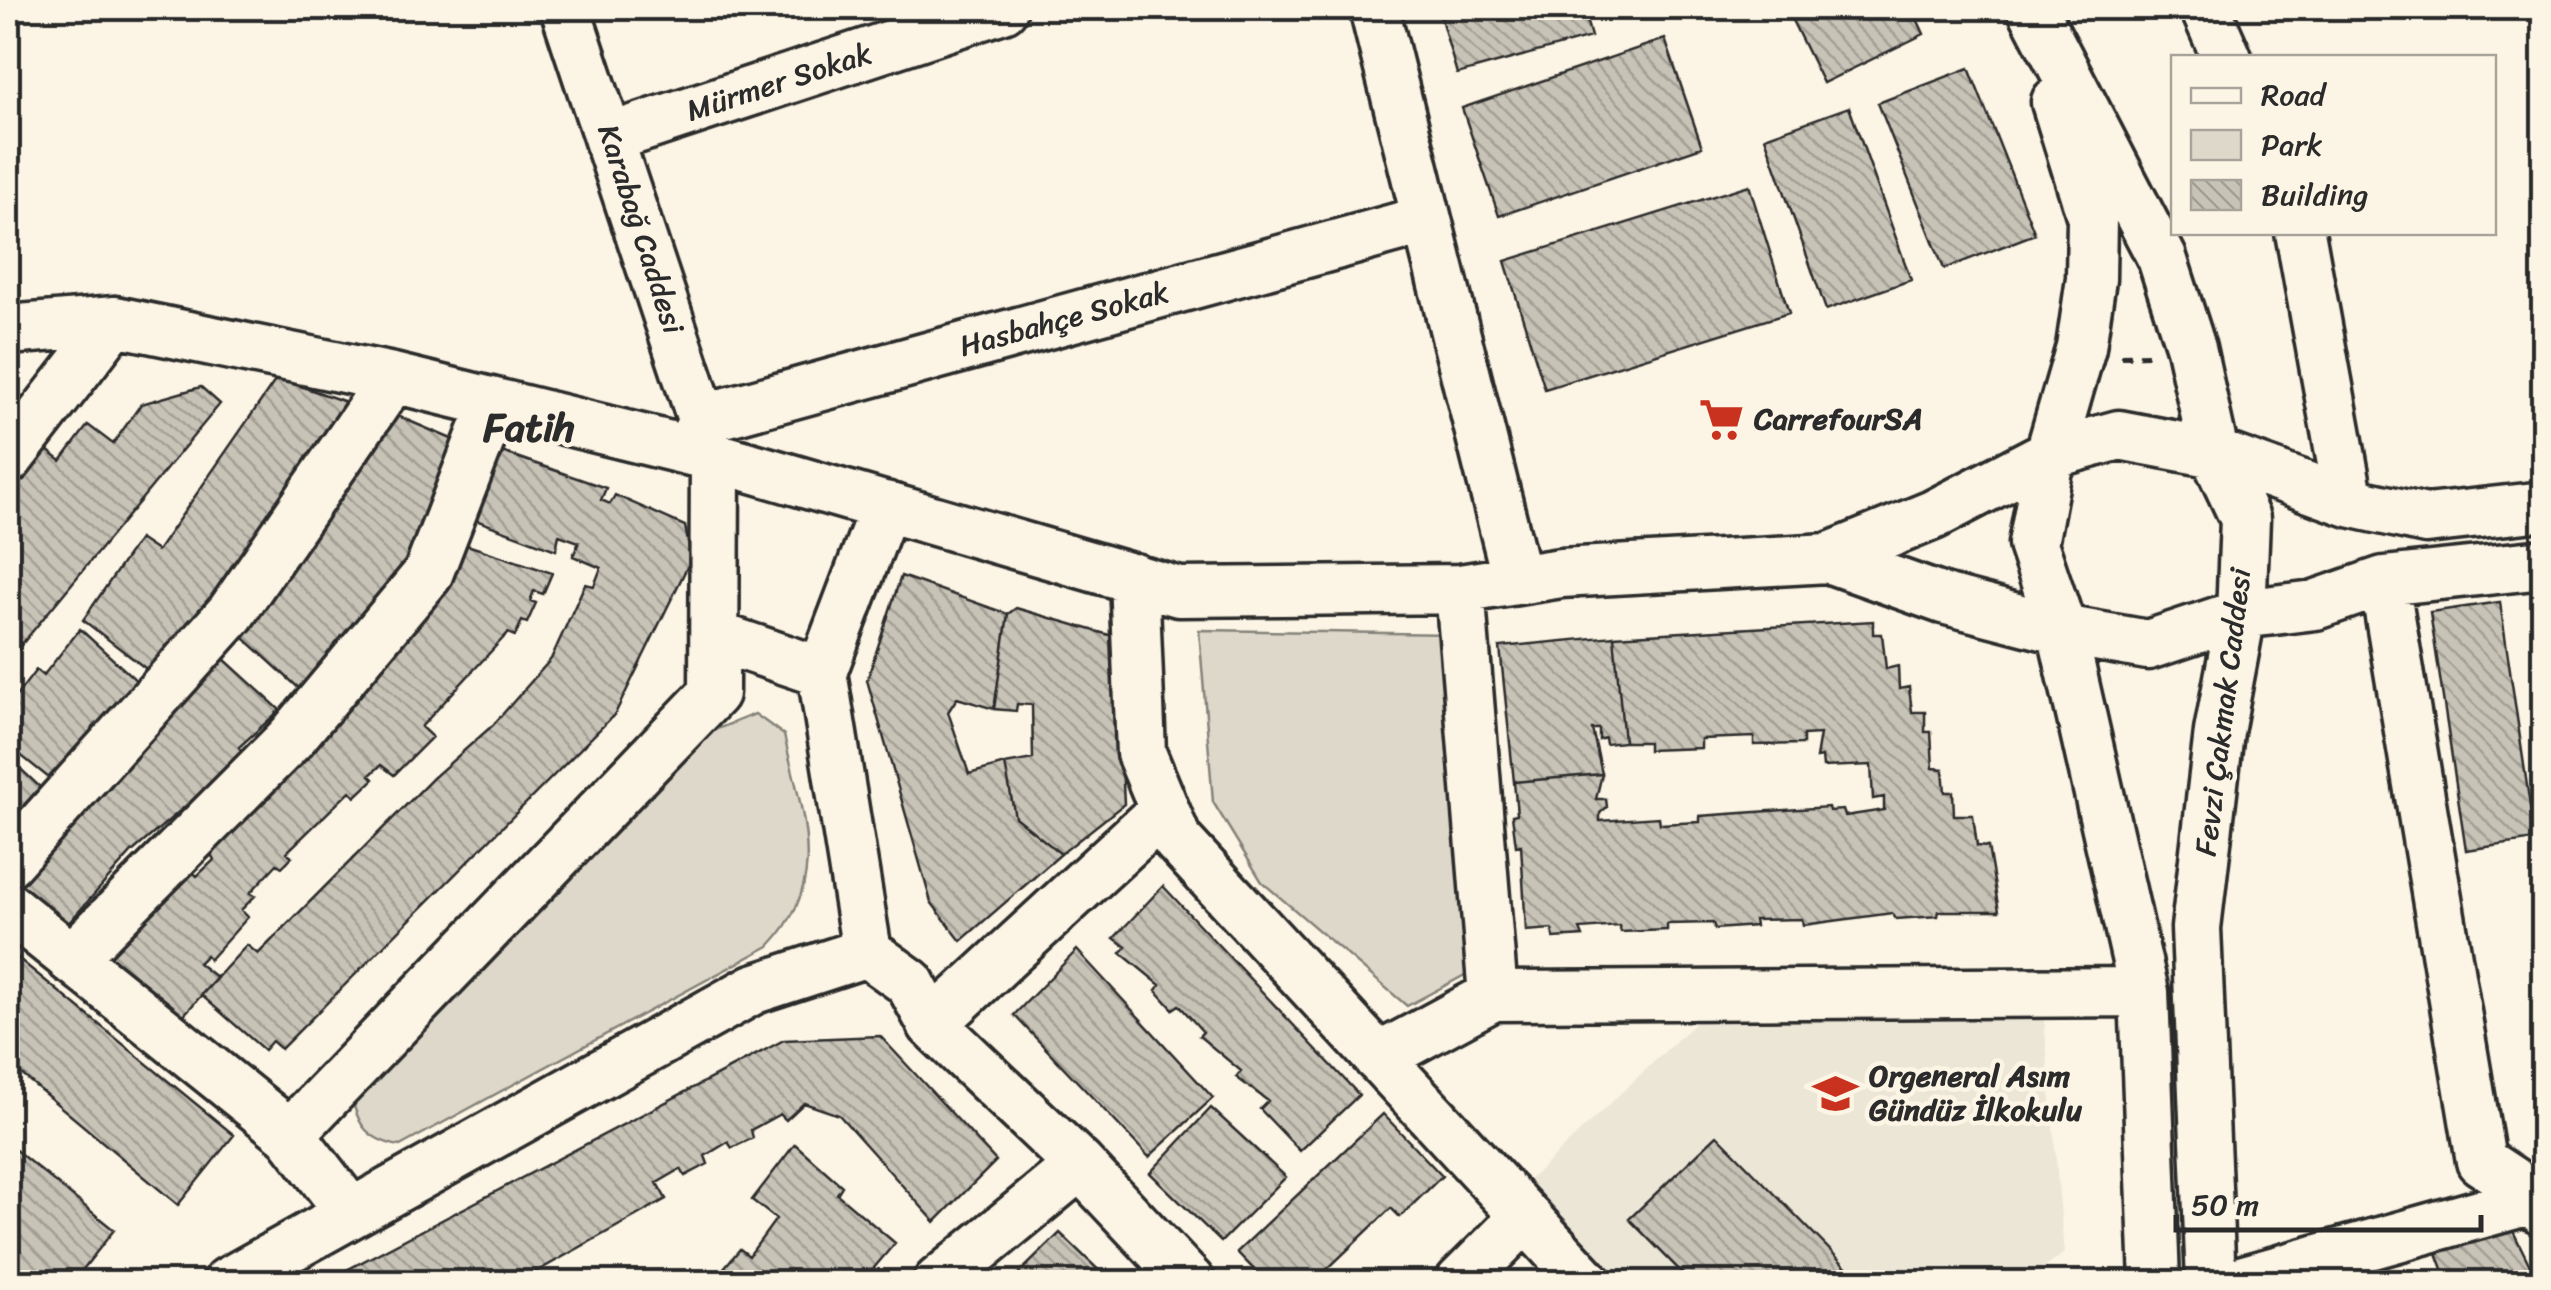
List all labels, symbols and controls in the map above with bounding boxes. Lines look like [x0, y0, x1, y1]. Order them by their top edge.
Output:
street label: Mürmer Sokak [679, 27, 879, 137]
legend [2171, 55, 2496, 235]
text: Road [2261, 68, 2328, 122]
street label: Karabağ Caddesi [582, 117, 701, 341]
text: Park [2261, 118, 2323, 172]
text: Building [2261, 168, 2368, 222]
street label: Hasbahçe Sokak [953, 265, 1175, 373]
district label: Fatih [482, 392, 575, 463]
place label: CarrefourSA [1753, 392, 1923, 446]
supermarket icon: CarrefourSA [1697, 395, 1745, 443]
street label: Fevzi Çakmak Caddesi [2179, 563, 2268, 859]
place label: Orgeneral Asım Gündüz İlkokulu [1869, 1049, 2083, 1137]
school or university icon: Orgeneral Asım Gündüz İlkokulu [1812, 1069, 1860, 1117]
scale bar [2176, 1170, 2481, 1232]
text: 50 m [2191, 1178, 2259, 1232]

